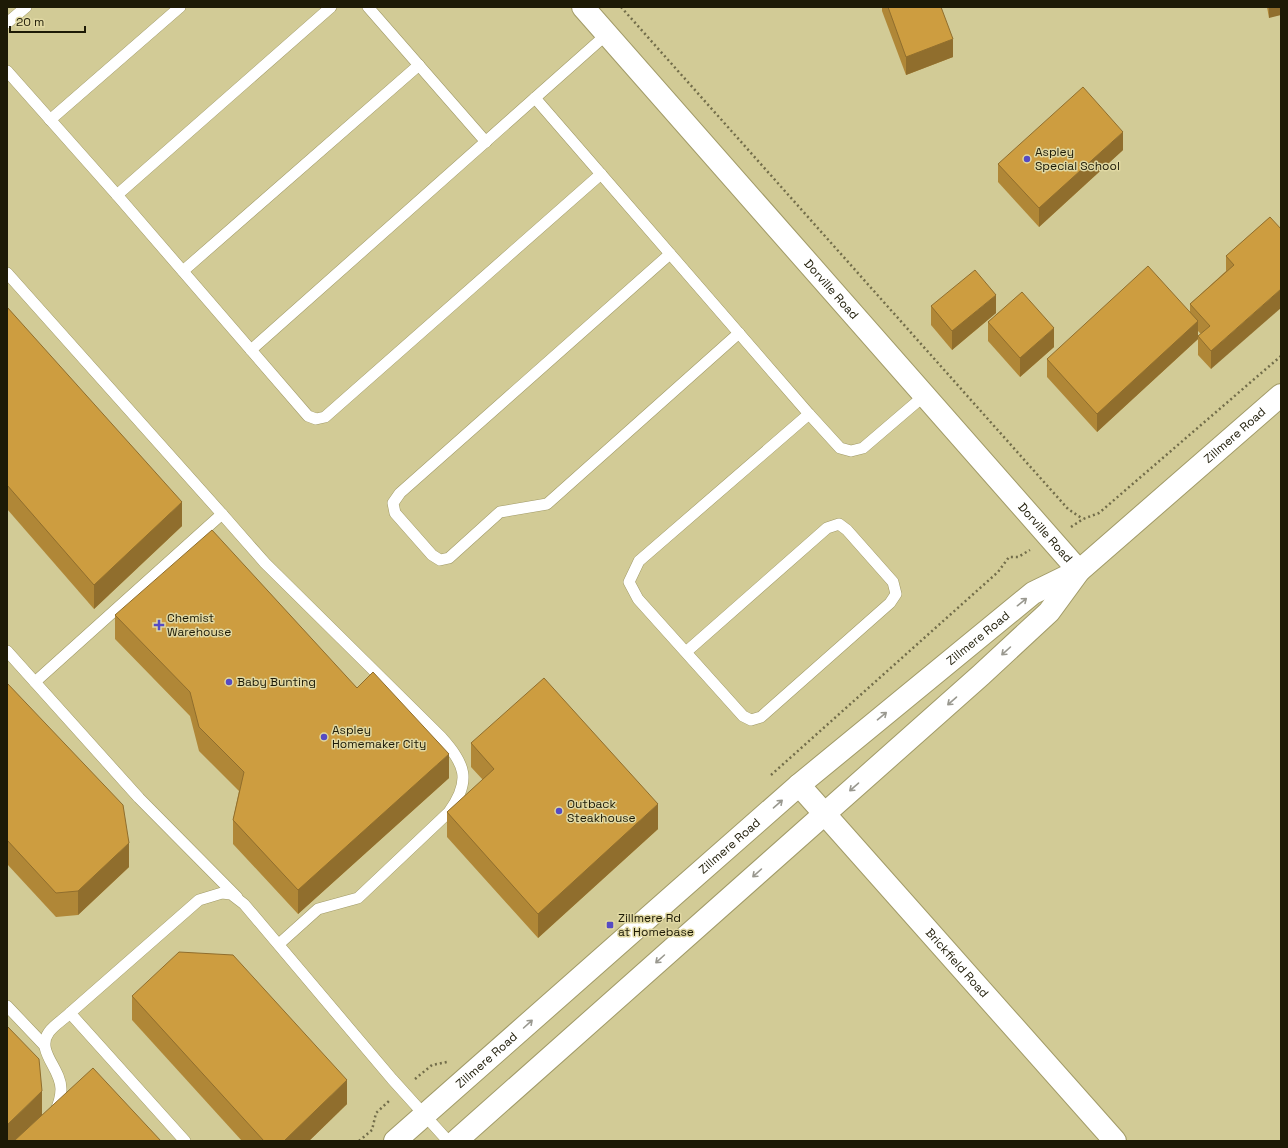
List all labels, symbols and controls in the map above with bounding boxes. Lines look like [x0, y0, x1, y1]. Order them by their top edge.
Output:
scale bar [10, 8, 85, 34]
text: 20 m [16, 14, 44, 30]
place label: Aspley Special School [1035, 144, 1120, 174]
marker: Aspley Special School [1022, 154, 1032, 164]
street label: Dorville Road [801, 256, 862, 323]
street label: Zillmere Road [1200, 404, 1269, 467]
street label: Dorville Road [1015, 499, 1076, 566]
one-way arrow [1017, 597, 1028, 606]
street label: Zillmere Road [943, 607, 1013, 669]
place label: Chemist Warehouse [167, 610, 231, 640]
marker: Chemist Warehouse [154, 620, 164, 630]
one-way arrow [1001, 647, 1011, 656]
place label: Baby Bunting [237, 674, 316, 690]
marker: Baby Bunting [224, 677, 234, 687]
one-way arrow [946, 696, 957, 705]
one-way arrow [877, 712, 888, 721]
place label: Aspley Homemaker City [332, 722, 426, 752]
marker: Aspley Homemaker City [319, 732, 329, 742]
one-way arrow [849, 782, 859, 791]
place label: Outback Steakhouse [567, 796, 636, 826]
one-way arrow [773, 799, 783, 808]
marker: Outback Steakhouse [554, 806, 564, 816]
street label: Zillmere Road [695, 815, 764, 878]
one-way arrow [752, 868, 762, 878]
place label: Zillmere Rd at Homebase [618, 910, 694, 940]
marker: Zillmere Rd at Homebase [605, 920, 615, 930]
street label: Brickfield Road [922, 925, 992, 1001]
one-way arrow [655, 955, 665, 964]
one-way arrow [522, 1019, 533, 1028]
street label: Zillmere Road [452, 1029, 521, 1092]

